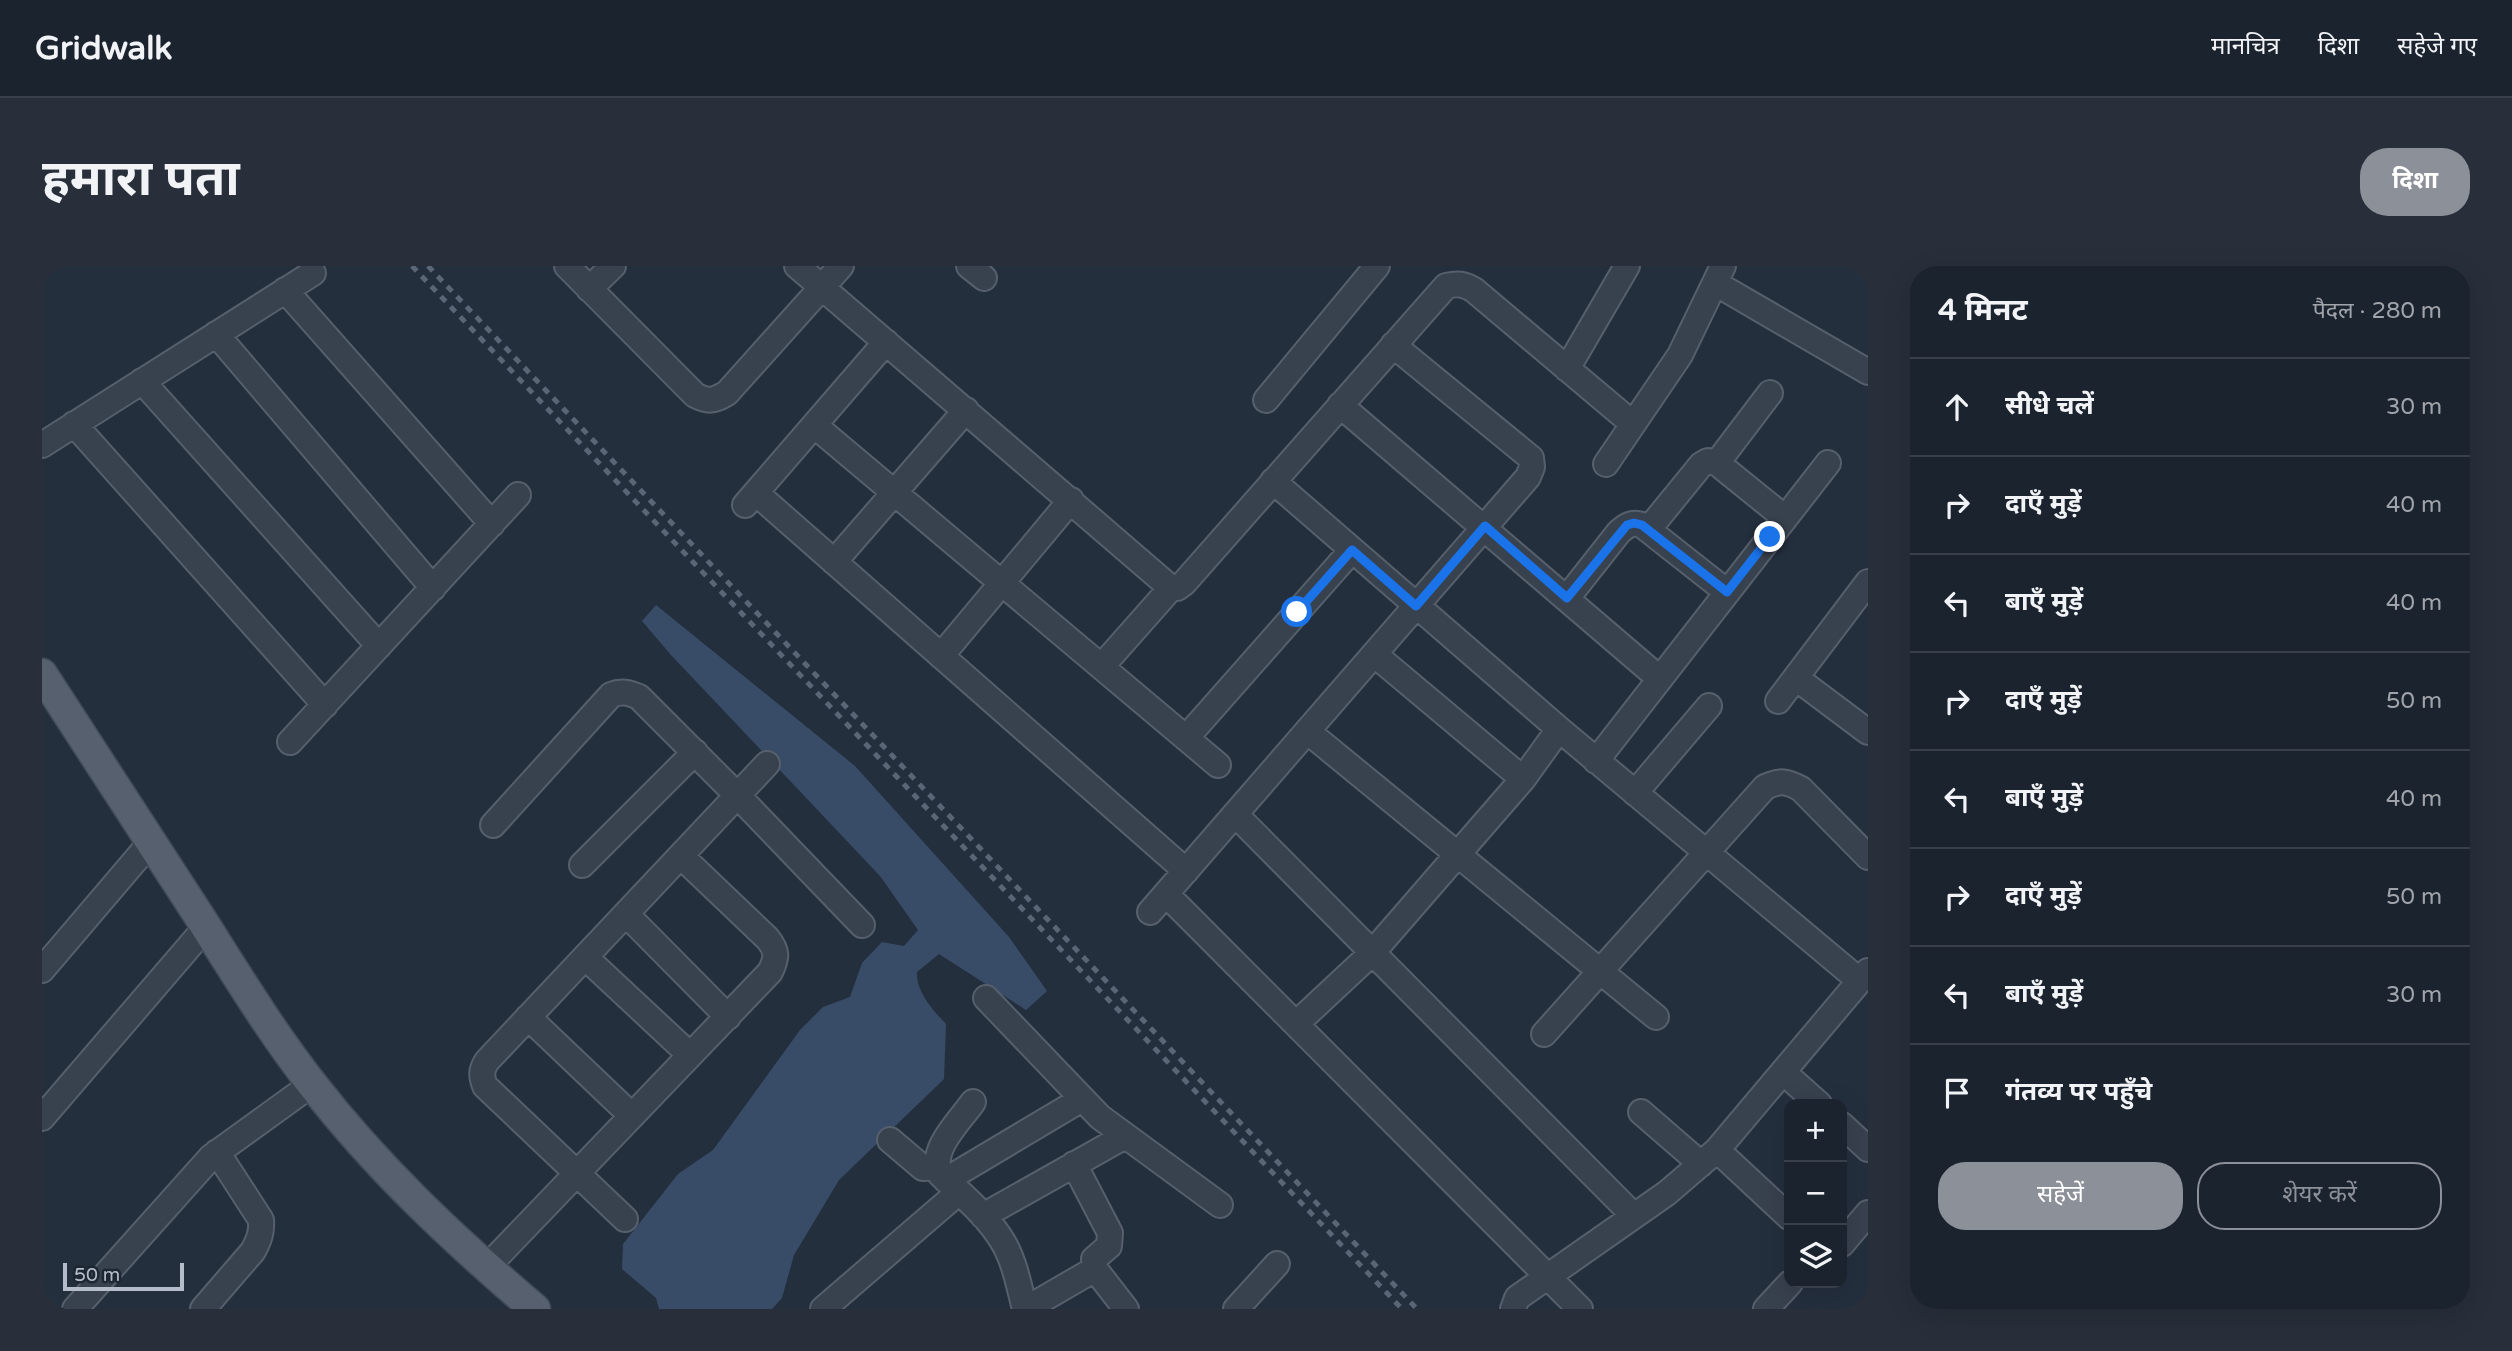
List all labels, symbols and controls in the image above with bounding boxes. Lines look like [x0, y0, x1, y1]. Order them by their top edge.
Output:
text: Gridwalk [35, 29, 172, 68]
text: मानचित्र [2211, 32, 2280, 61]
text: दिशा [2318, 32, 2359, 61]
text: सहेजे गए [2397, 32, 2477, 61]
button: दिशा [2360, 148, 2470, 216]
text: हमारा पता [42, 150, 240, 209]
text: 4 मिनट [1938, 292, 2028, 329]
text: पैदल · 280 m [2313, 297, 2442, 325]
icon: ahead [1938, 388, 1976, 426]
text: सीधे चलें [2005, 390, 2094, 421]
text: 30 m [2386, 393, 2442, 421]
icon: right [1938, 486, 1976, 524]
text: दाएँ मुड़ें [2005, 488, 2082, 519]
text: 40 m [2386, 491, 2442, 519]
route end [1754, 521, 1785, 552]
icon: left [1938, 584, 1976, 622]
text: बाएँ मुड़ें [2005, 586, 2083, 617]
text: 40 m [2386, 589, 2442, 617]
route start [1281, 596, 1312, 627]
icon: right [1938, 682, 1976, 720]
text: दाएँ मुड़ें [2005, 684, 2082, 715]
text: 50 m [2386, 687, 2442, 715]
icon: left [1938, 780, 1976, 818]
text: बाएँ मुड़ें [2005, 782, 2083, 813]
text: 40 m [2386, 785, 2442, 813]
icon: right [1938, 878, 1976, 916]
text: दाएँ मुड़ें [2005, 880, 2082, 911]
text: 50 m [2386, 883, 2442, 911]
icon: left [1938, 976, 1976, 1014]
text: बाएँ मुड़ें [2005, 978, 2083, 1009]
text: 30 m [2386, 981, 2442, 1009]
icon: arrive [1938, 1074, 1976, 1112]
text: गंतव्य पर पहुँचे [2005, 1076, 2152, 1107]
map controls [1784, 1099, 1847, 1288]
button: + [1784, 1099, 1847, 1162]
button: − [1784, 1162, 1847, 1225]
button: सहेजें [1938, 1162, 2183, 1230]
button: शेयर करें [2197, 1162, 2442, 1230]
button: layers [1784, 1225, 1847, 1288]
scale bar [63, 1260, 184, 1292]
text: 50 m [74, 1264, 120, 1286]

